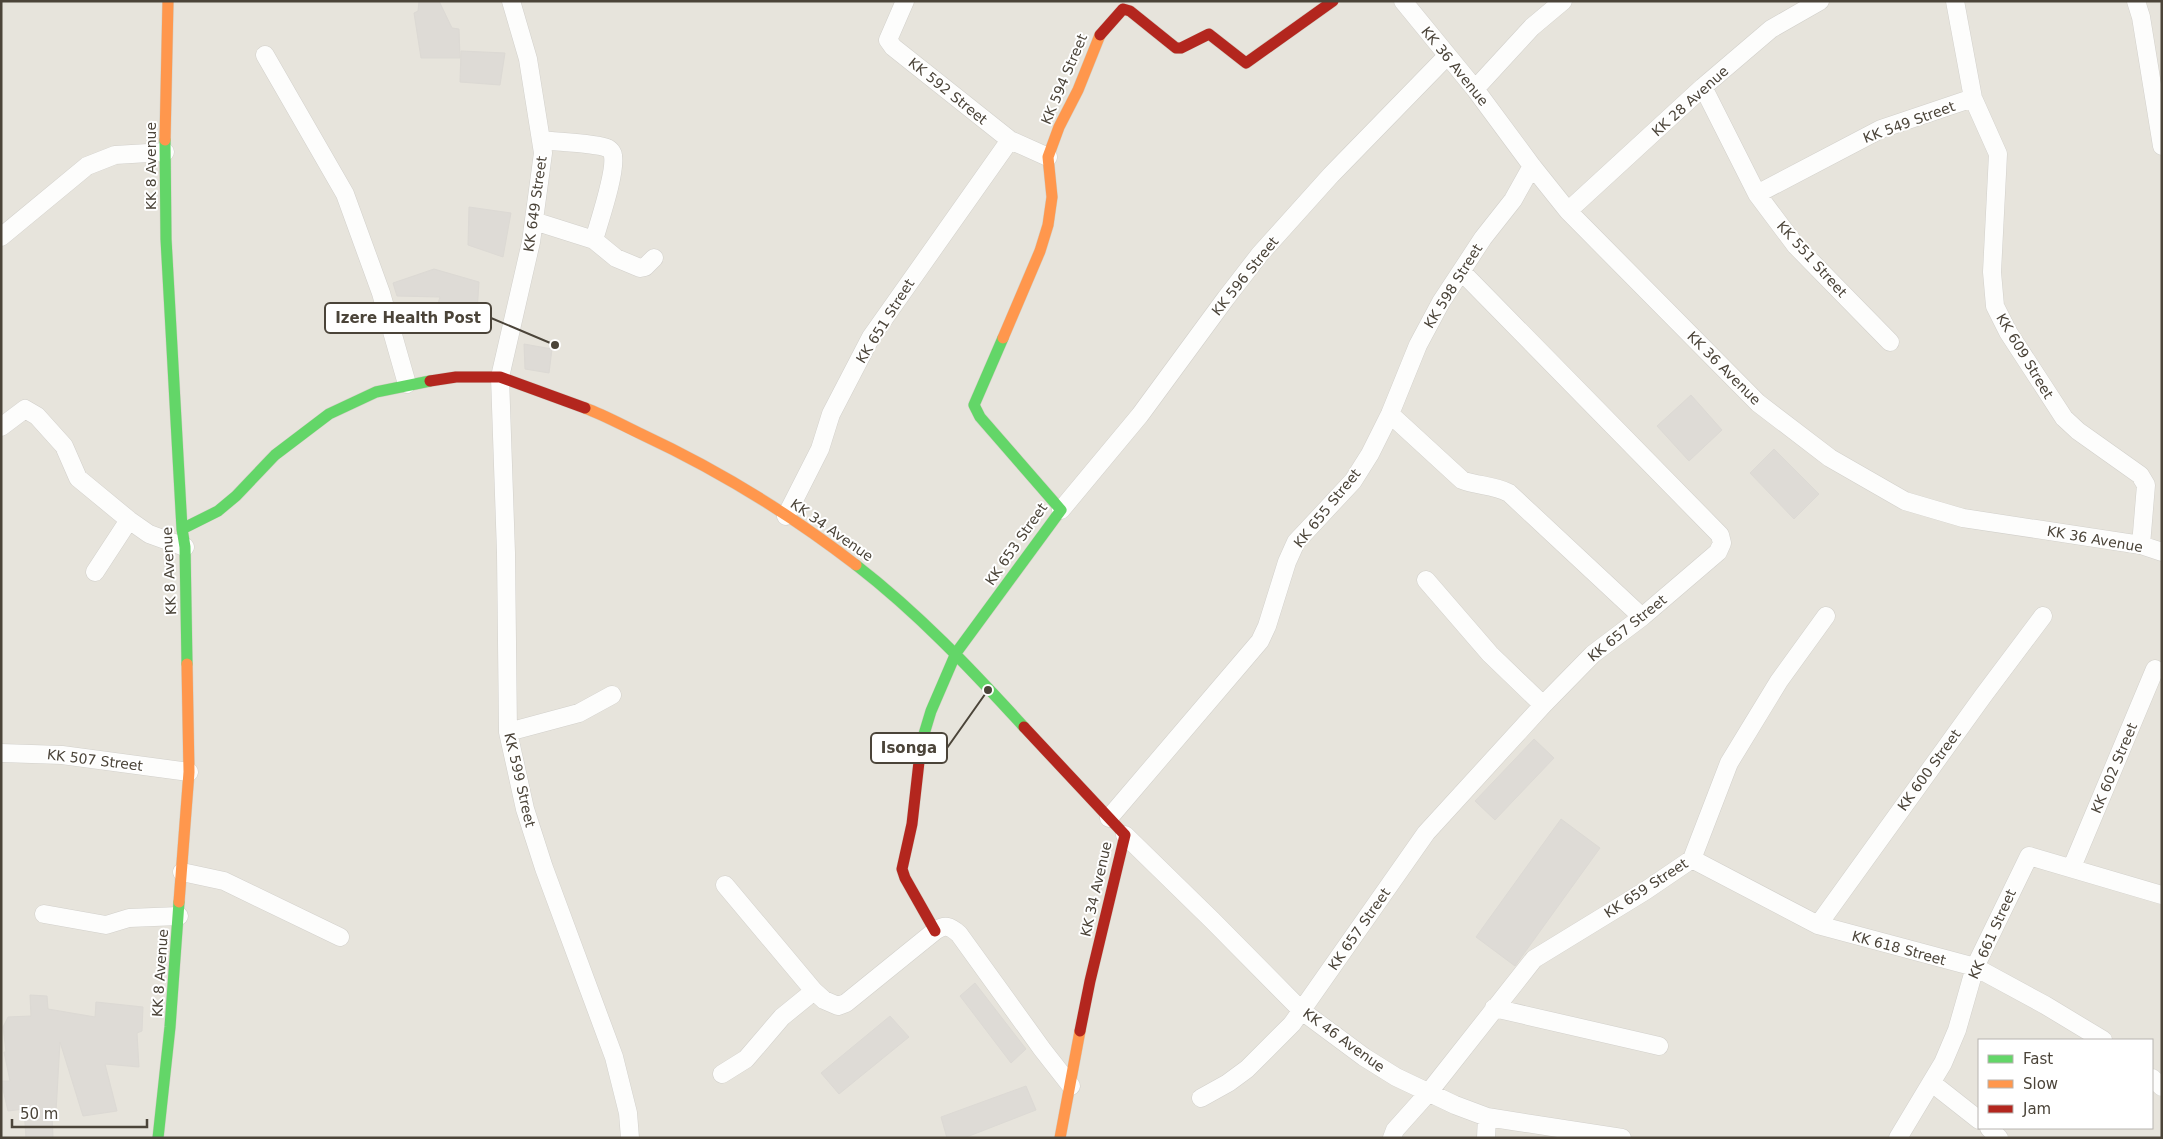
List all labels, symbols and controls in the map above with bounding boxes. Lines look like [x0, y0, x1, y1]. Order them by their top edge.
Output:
street label: KK 36 Avenue [1418, 23, 1492, 109]
street label: KK 594 Street [1038, 31, 1090, 127]
street label: KK 592 Street [905, 54, 991, 128]
street label: KK 28 Avenue [1649, 63, 1731, 139]
street label: KK 549 Street [1861, 98, 1958, 146]
street label: KK 8 Avenue [143, 122, 159, 210]
street label: KK 649 Street [520, 155, 550, 253]
street label: KK 551 Street [1774, 218, 1851, 301]
street label: KK 596 Street [1208, 233, 1282, 319]
street label: KK 598 Street [1421, 240, 1486, 331]
street label: KK 651 Street [853, 275, 918, 366]
callout: Izere Health Post [325, 303, 491, 333]
text: Izere Health Post [335, 309, 481, 327]
street label: KK 609 Street [1993, 311, 2057, 402]
street label: KK 36 Avenue [1684, 328, 1764, 408]
street label: KK 655 Street [1290, 465, 1364, 551]
street label: KK 34 Avenue [788, 496, 876, 564]
street label: KK 653 Street [982, 499, 1051, 588]
street label: KK 36 Avenue [2046, 523, 2144, 555]
street label: KK 8 Avenue [159, 527, 179, 615]
street label: KK 657 Street [1584, 591, 1670, 665]
street label: KK 602 Street [2088, 720, 2140, 816]
street label: KK 600 Street [1894, 726, 1964, 814]
street label: KK 599 Street [501, 731, 539, 829]
callout: Isonga [871, 733, 947, 763]
text: Isonga [881, 739, 937, 757]
street label: KK 507 Street [46, 746, 144, 774]
street label: KK 34 Avenue [1077, 840, 1115, 938]
street label: KK 659 Street [1601, 855, 1691, 921]
street label: KK 657 Street [1325, 884, 1394, 973]
street label: KK 661 Street [1965, 886, 2019, 981]
street label: KK 8 Avenue [149, 928, 171, 1018]
street label: KK 618 Street [1850, 928, 1948, 968]
street label: KK 46 Avenue [1300, 1005, 1388, 1075]
legend [1978, 1039, 2153, 1129]
text: Fast [2023, 1050, 2053, 1068]
text: Slow [2023, 1075, 2058, 1093]
scale bar [12, 1096, 148, 1128]
text: Jam [2022, 1100, 2051, 1118]
text: 50 m [20, 1105, 58, 1123]

